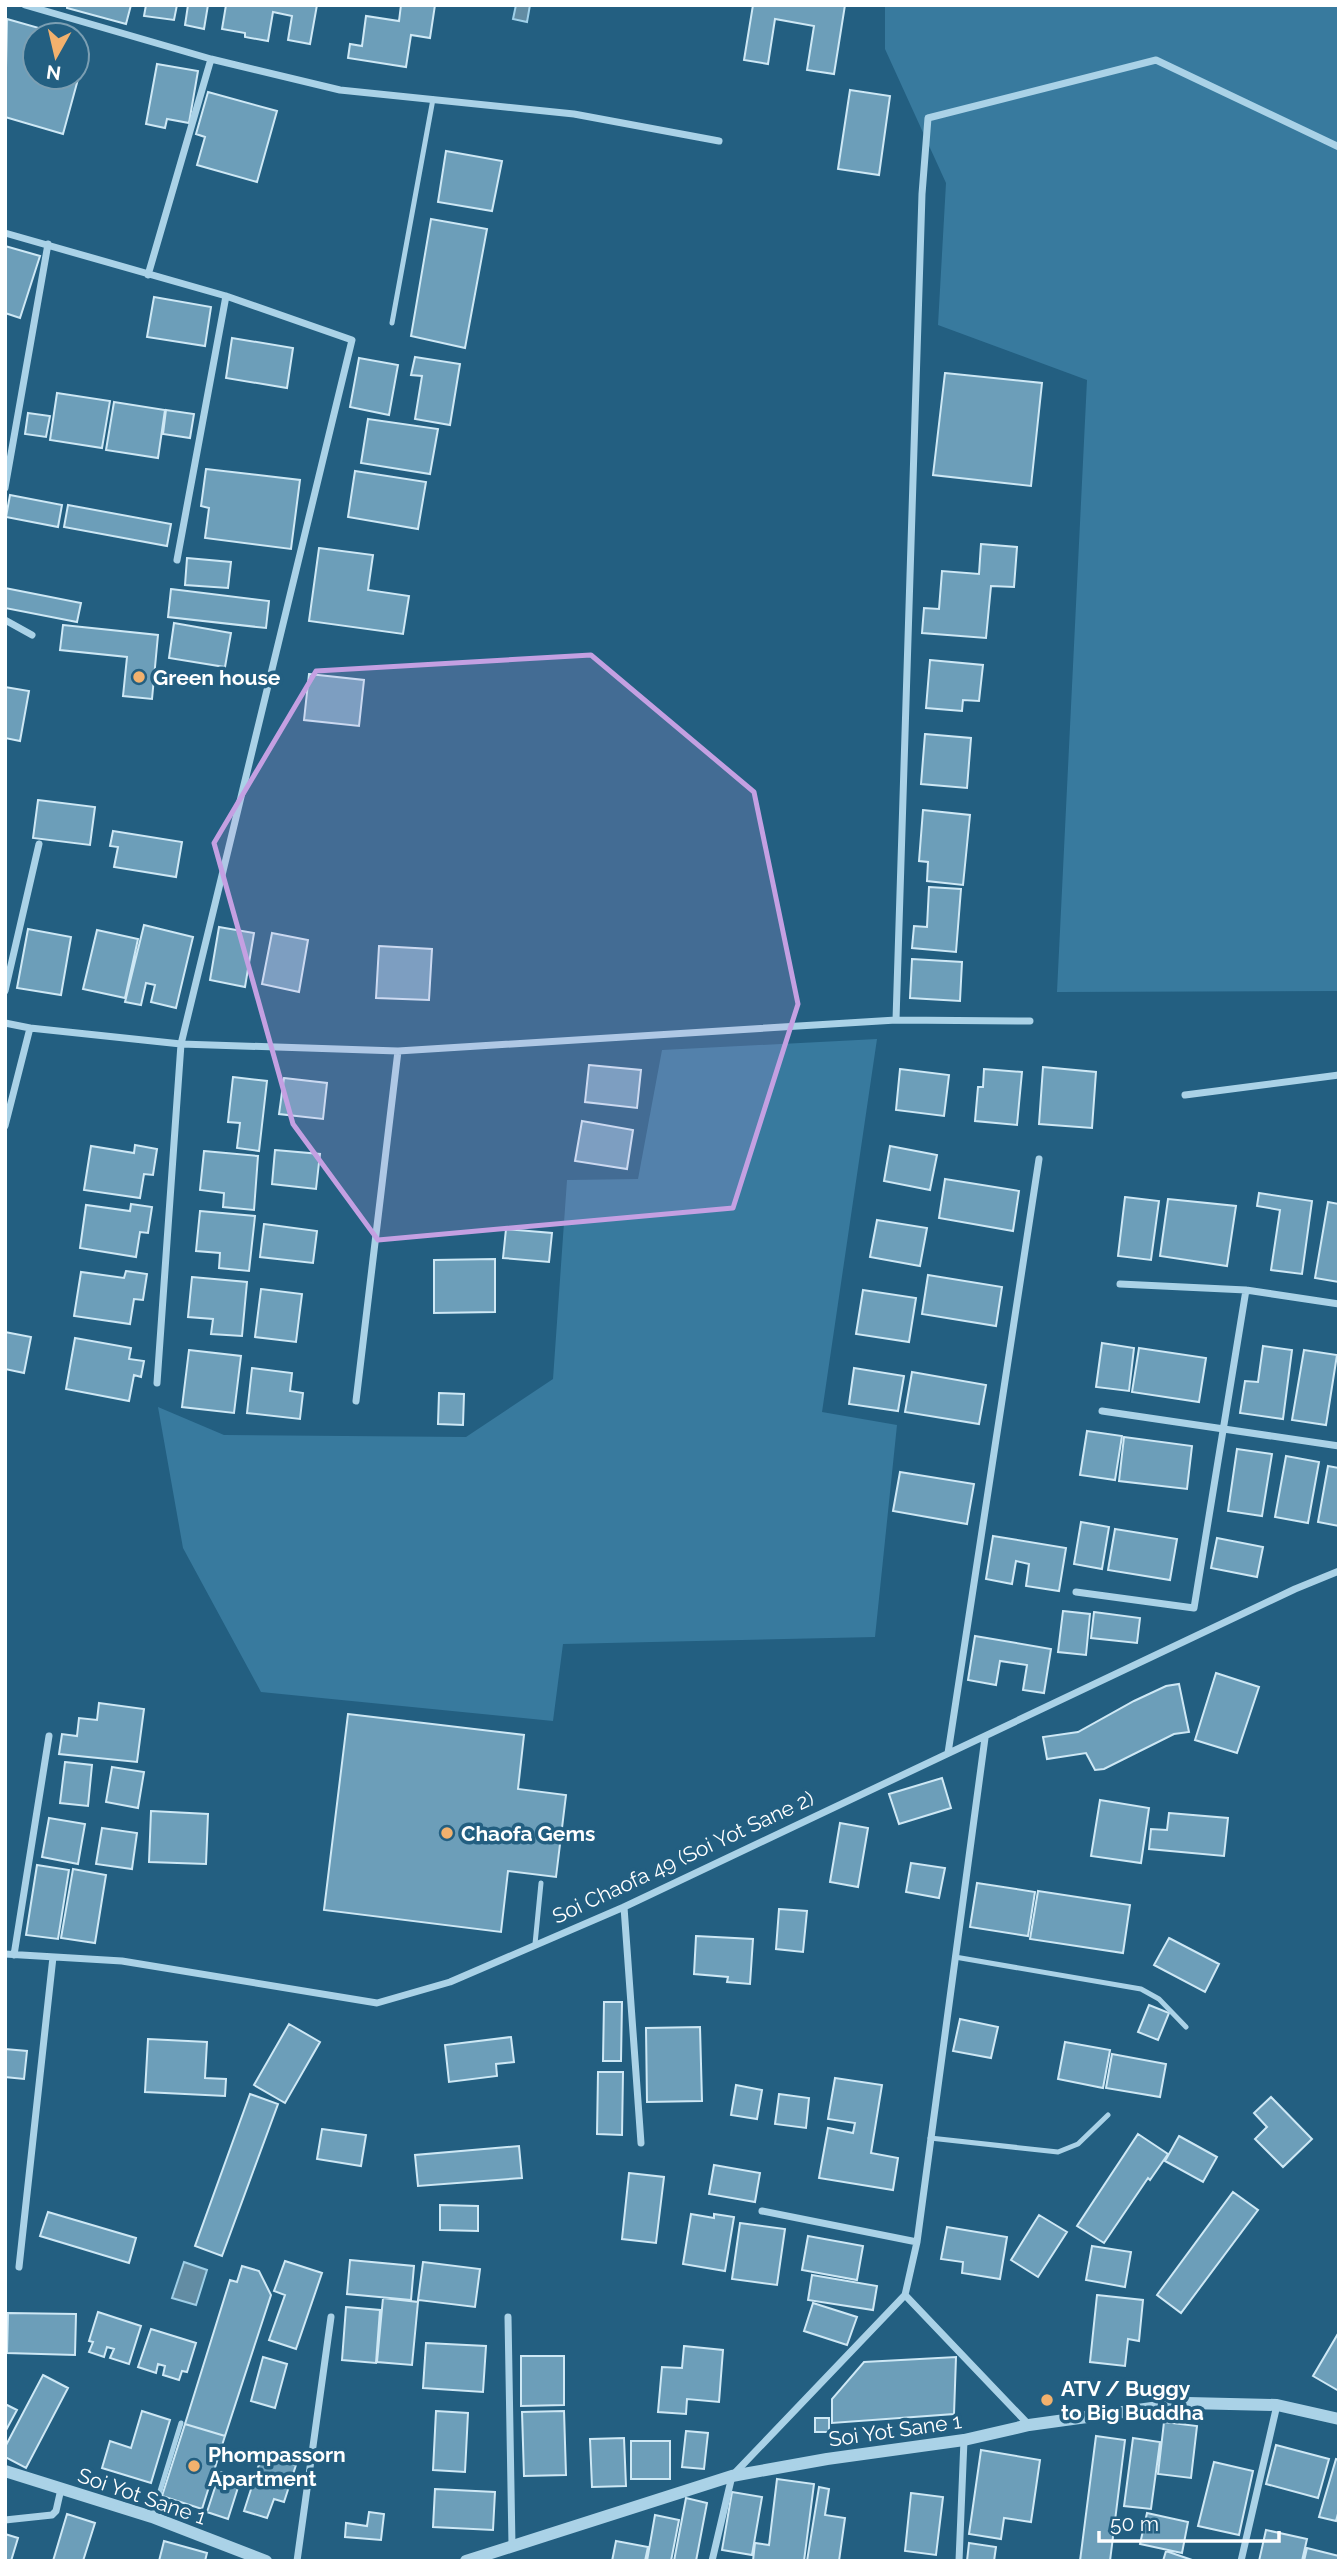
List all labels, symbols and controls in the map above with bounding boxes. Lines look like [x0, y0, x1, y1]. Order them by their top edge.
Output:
north arrow [21, 21, 91, 91]
text: N [45, 61, 62, 85]
place label: Green house [153, 665, 281, 690]
marker: Green house [131, 669, 147, 685]
street label: Soi Chaofa 49 (Soi Yot Sane 2) [548, 1785, 818, 1929]
place label: Chaofa Gems [461, 1821, 595, 1846]
marker: Chaofa Gems [439, 1825, 455, 1841]
place label: ATV / Buggy to Big Buddha [1061, 2376, 1204, 2425]
marker: ATV / Buggy to Big Buddha [1039, 2392, 1055, 2408]
street label: Soi Yot Sane 1 [827, 2408, 963, 2452]
place label: Phompassorn Apartment [208, 2442, 346, 2491]
marker: Phompassorn Apartment [186, 2458, 202, 2474]
street label: Soi Yot Sane 1 [75, 2462, 209, 2530]
scale bar [1099, 2500, 1279, 2544]
text: 50 m [1110, 2511, 1159, 2536]

